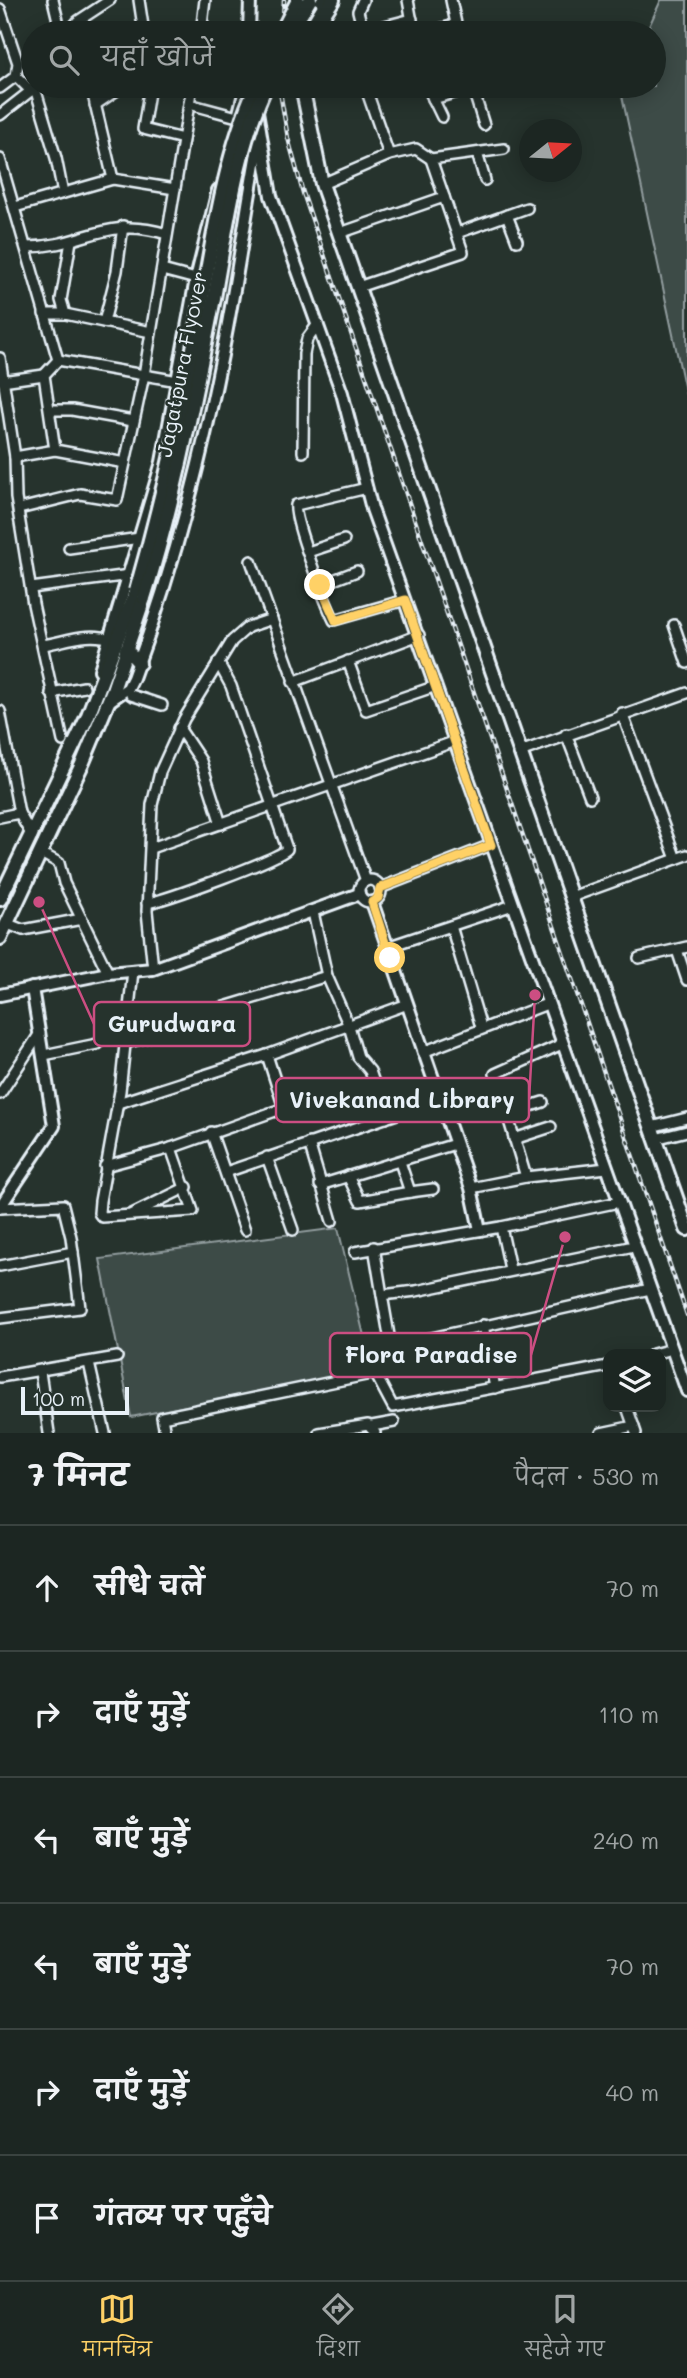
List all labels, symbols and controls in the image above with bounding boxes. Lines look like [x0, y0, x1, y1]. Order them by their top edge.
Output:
search box [21, 21, 666, 98]
text: यहाँ खोजें [101, 39, 214, 73]
icon: search [45, 41, 83, 79]
north arrow [519, 119, 582, 182]
street label: Jagatpura Flyover [150, 269, 212, 459]
route end [304, 569, 335, 600]
route start [374, 942, 405, 973]
callout: Gurudwara [94, 1002, 250, 1046]
text: Gurudwara [108, 1008, 236, 1038]
callout: Vivekanand Library [276, 1078, 529, 1122]
text: Vivekanand Library [289, 1084, 515, 1114]
callout: Flora Paradise [330, 1333, 531, 1377]
text: Flora Paradise [345, 1339, 517, 1369]
map controls [603, 1349, 666, 1412]
button: layers [603, 1349, 666, 1412]
scale bar [21, 1384, 130, 1416]
text: 100 m [32, 1386, 85, 1411]
text: 7 मिनट [28, 1454, 128, 1494]
text: पैदल · 530 m [514, 1461, 659, 1491]
text: सीधे चलें [95, 1568, 204, 1602]
icon: ahead [28, 1569, 66, 1607]
text: 70 m [606, 1573, 659, 1603]
text: दाएँ मुड़ें [95, 1694, 188, 1728]
icon: right [28, 1695, 66, 1733]
text: 110 m [599, 1699, 659, 1729]
text: बाएँ मुड़ें [95, 1820, 189, 1854]
icon: left [28, 1821, 66, 1859]
text: 240 m [593, 1825, 659, 1855]
text: बाएँ मुड़ें [95, 1946, 189, 1980]
icon: left [28, 1947, 66, 1985]
text: 70 m [606, 1951, 659, 1981]
text: दाएँ मुड़ें [95, 2072, 188, 2106]
icon: right [28, 2073, 66, 2111]
text: 40 m [606, 2077, 659, 2107]
text: गंतव्य पर पहुँचे [95, 2198, 272, 2232]
icon: arrive [28, 2199, 66, 2237]
tab: मानचित्र [82, 2290, 152, 2370]
tab: दिशा [317, 2290, 360, 2370]
tab: सहेजे गए [525, 2290, 605, 2370]

